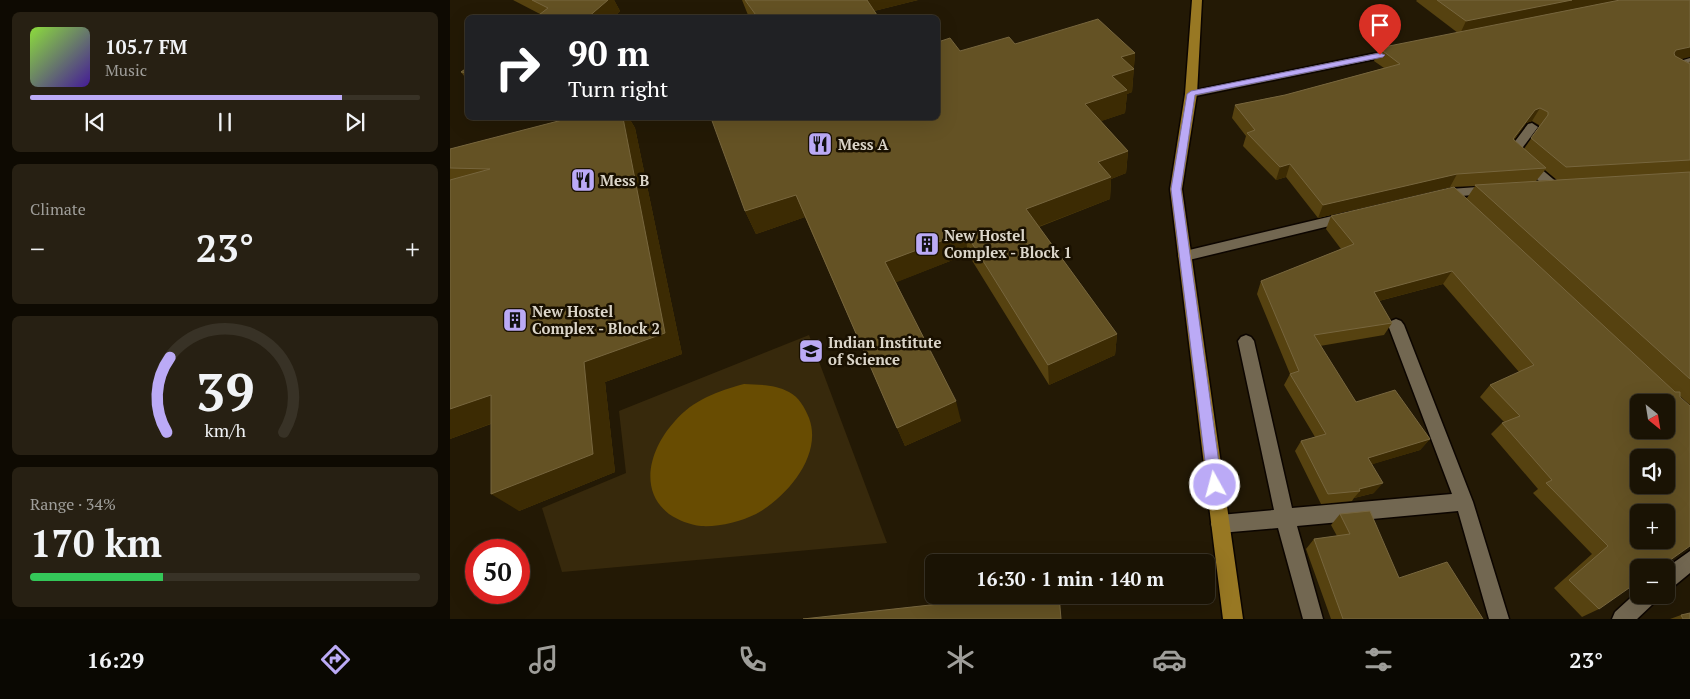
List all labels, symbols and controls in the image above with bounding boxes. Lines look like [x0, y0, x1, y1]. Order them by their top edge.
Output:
pin [1359, 4, 1401, 55]
icon: arrive [1366, 11, 1394, 39]
text: 90 m [568, 30, 649, 76]
text: 105.7 FM [105, 34, 187, 59]
icon: right [485, 35, 550, 100]
text: Music [105, 59, 147, 81]
text: Turn right [568, 74, 668, 103]
icon: previous [81, 108, 109, 136]
icon: pause [211, 108, 239, 136]
icon: next [341, 108, 369, 136]
restaurant icon: Mess A [807, 131, 833, 157]
place label: Mess A [838, 134, 888, 154]
restaurant icon: Mess B [570, 167, 596, 193]
place label: Mess B [600, 170, 650, 190]
text: Climate [30, 198, 86, 220]
text: 23° [196, 223, 254, 273]
place label: New Hostel Complex - Block 1 [944, 225, 1072, 262]
text: − [30, 230, 45, 267]
text: + [405, 230, 420, 267]
building icon: New Hostel Complex - Block 1 [914, 231, 940, 257]
place label: New Hostel Complex - Block 2 [532, 301, 660, 338]
building icon: New Hostel Complex - Block 2 [502, 307, 528, 333]
place label: Indian Institute of Science [828, 332, 942, 369]
school or university icon: Indian Institute of Science [798, 338, 824, 364]
text: 39 [196, 357, 254, 426]
north arrow [1630, 394, 1675, 439]
map controls [1630, 394, 1675, 604]
text: km/h [204, 418, 246, 442]
button: sound [1630, 449, 1675, 494]
position arrow [1188, 458, 1240, 510]
text: Range · 34% [30, 493, 116, 515]
button: + [1630, 504, 1675, 549]
text: 170 km [30, 518, 162, 568]
speed limit sign: 50 [465, 539, 530, 604]
button: − [1630, 559, 1675, 604]
text: 16:30 · 1 min · 140 m [976, 566, 1164, 591]
icon: directions [318, 642, 353, 677]
icon: music [526, 642, 561, 677]
icon: phone [735, 642, 770, 677]
icon: climate [943, 642, 978, 677]
icon: car [1152, 642, 1187, 677]
icon: filters [1361, 642, 1396, 677]
text: 16:29 [87, 645, 144, 674]
text: 23° [1569, 645, 1603, 674]

